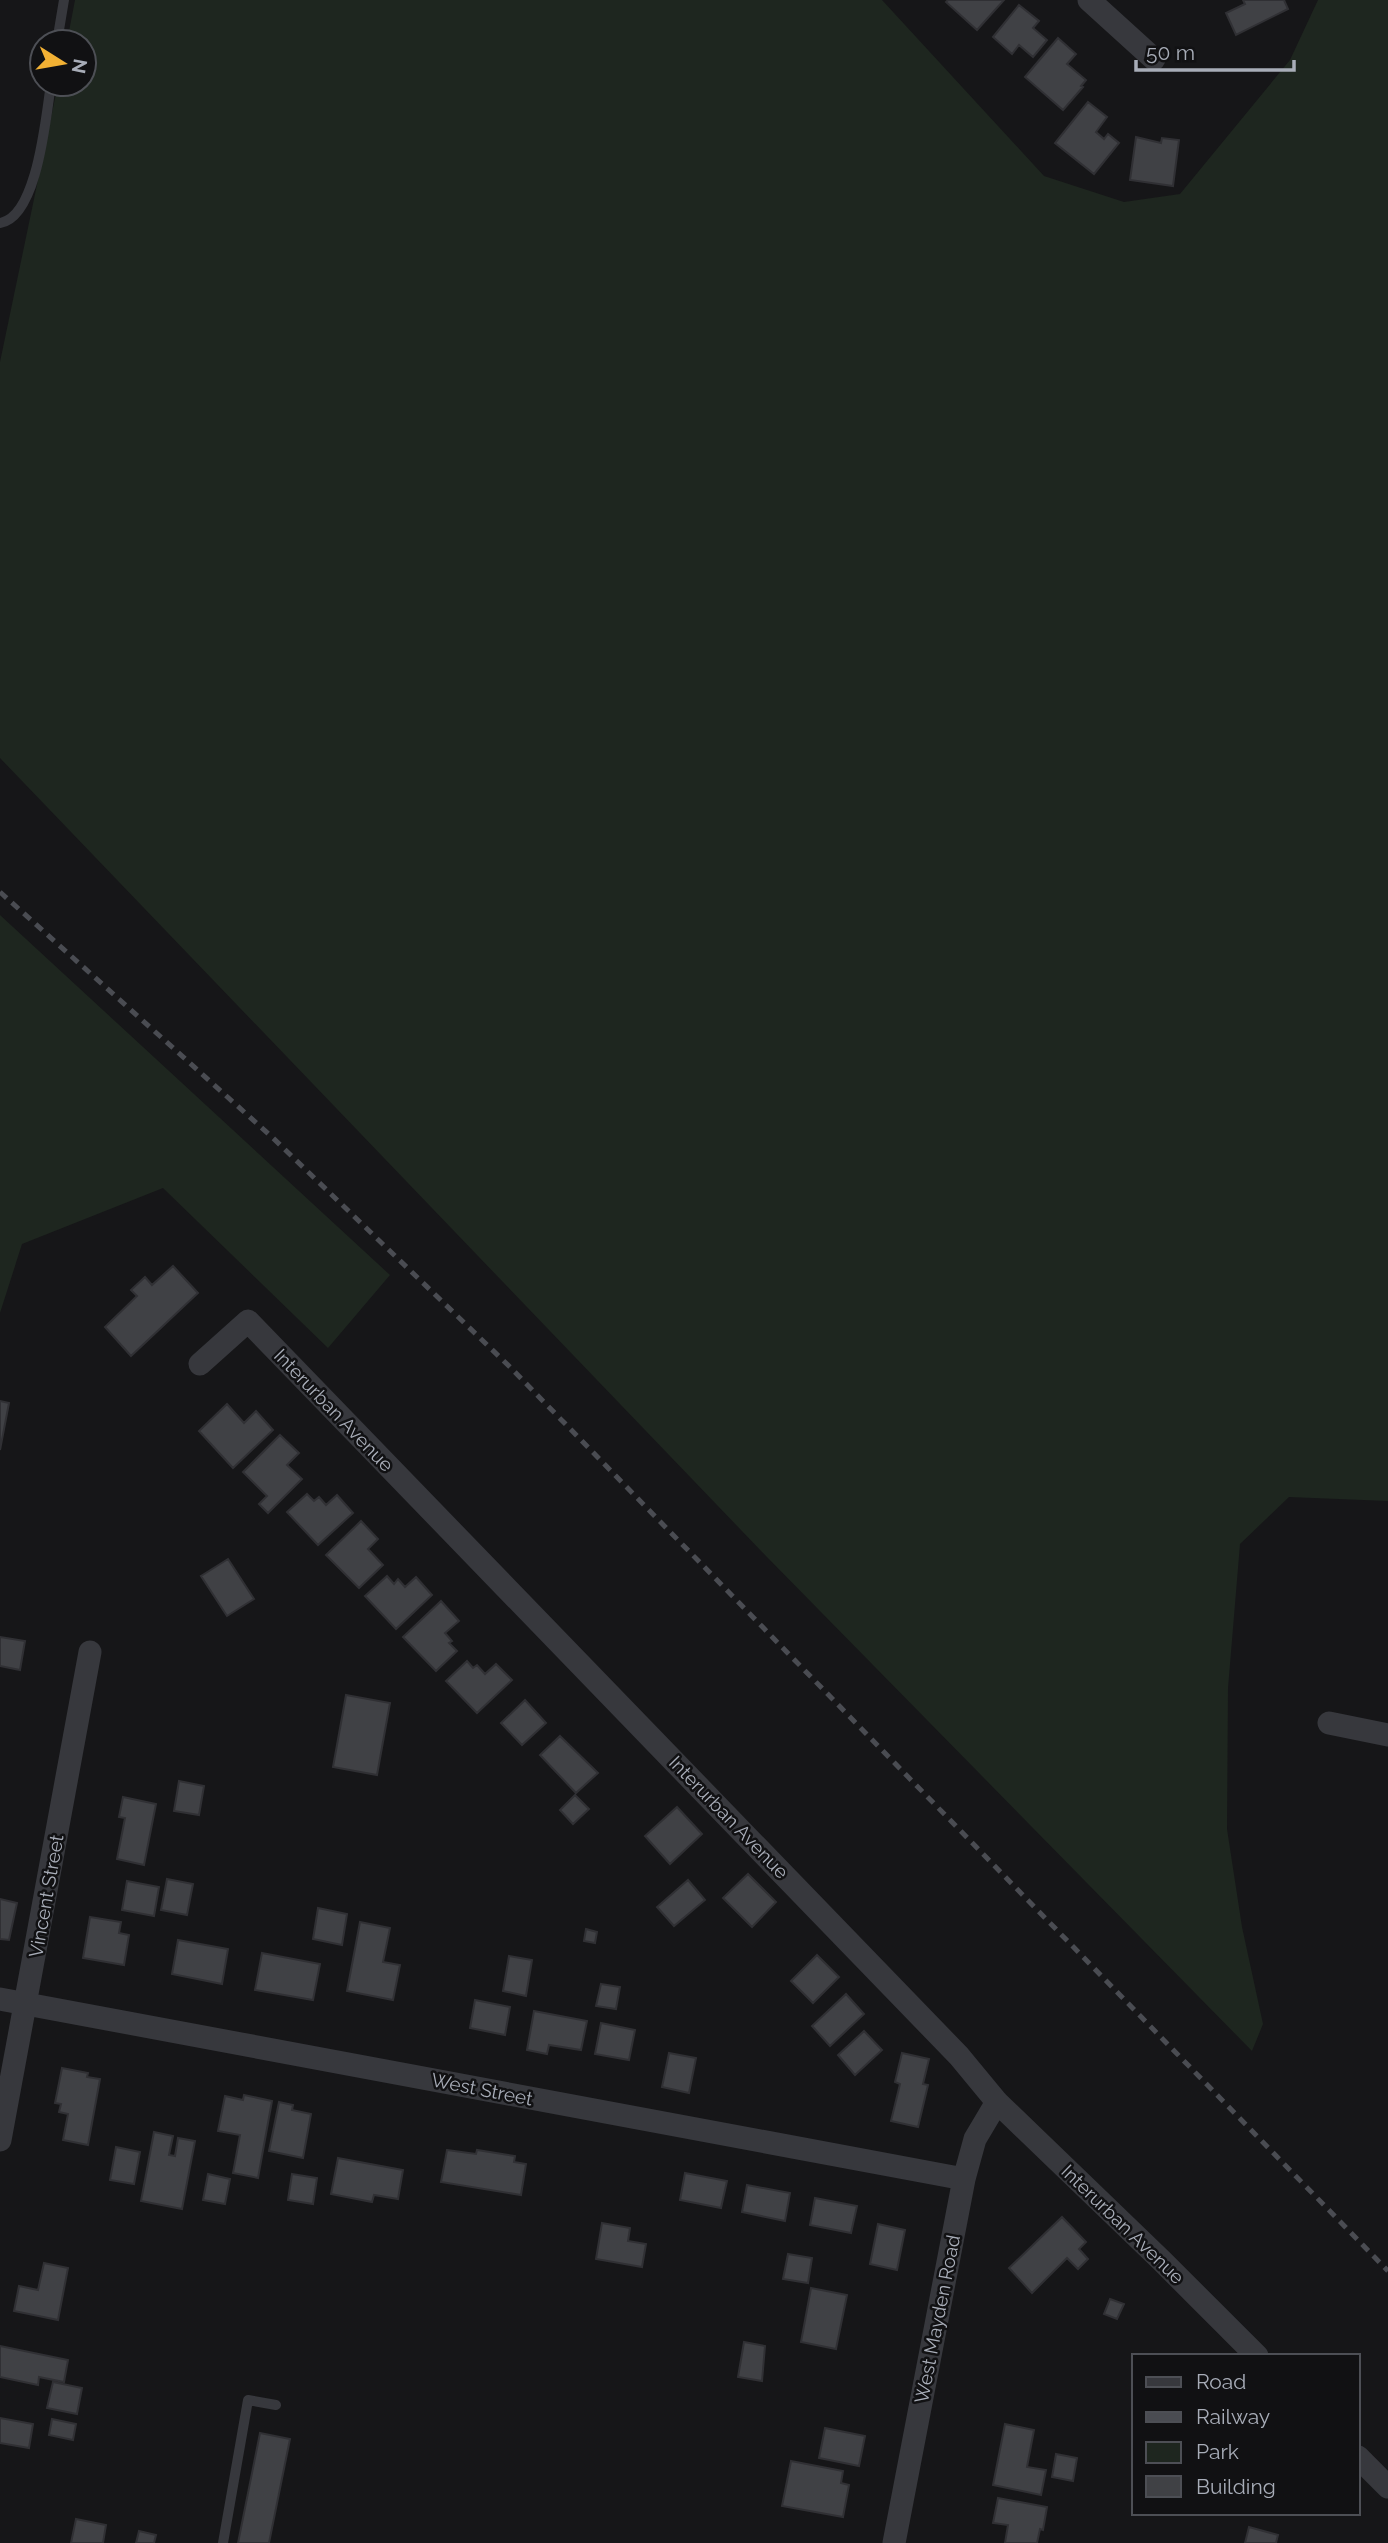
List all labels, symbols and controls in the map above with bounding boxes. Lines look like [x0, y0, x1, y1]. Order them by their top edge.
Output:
north arrow [28, 28, 98, 98]
scale bar [1136, 28, 1294, 72]
text: 50 m [1146, 40, 1195, 65]
text: N [68, 57, 92, 75]
street label: Interurban Avenue [270, 1344, 398, 1476]
street label: Interurban Avenue [665, 1751, 793, 1883]
street label: Vincent Street [24, 1832, 68, 1959]
street label: West Street [429, 2068, 535, 2110]
street label: Interurban Avenue [1057, 2160, 1189, 2288]
street label: West Mayden Road [910, 2233, 964, 2405]
legend [1132, 2354, 1360, 2515]
text: Road [1196, 2369, 1246, 2394]
text: Railway [1196, 2404, 1270, 2429]
text: Park [1196, 2439, 1239, 2464]
text: Building [1196, 2474, 1276, 2499]

